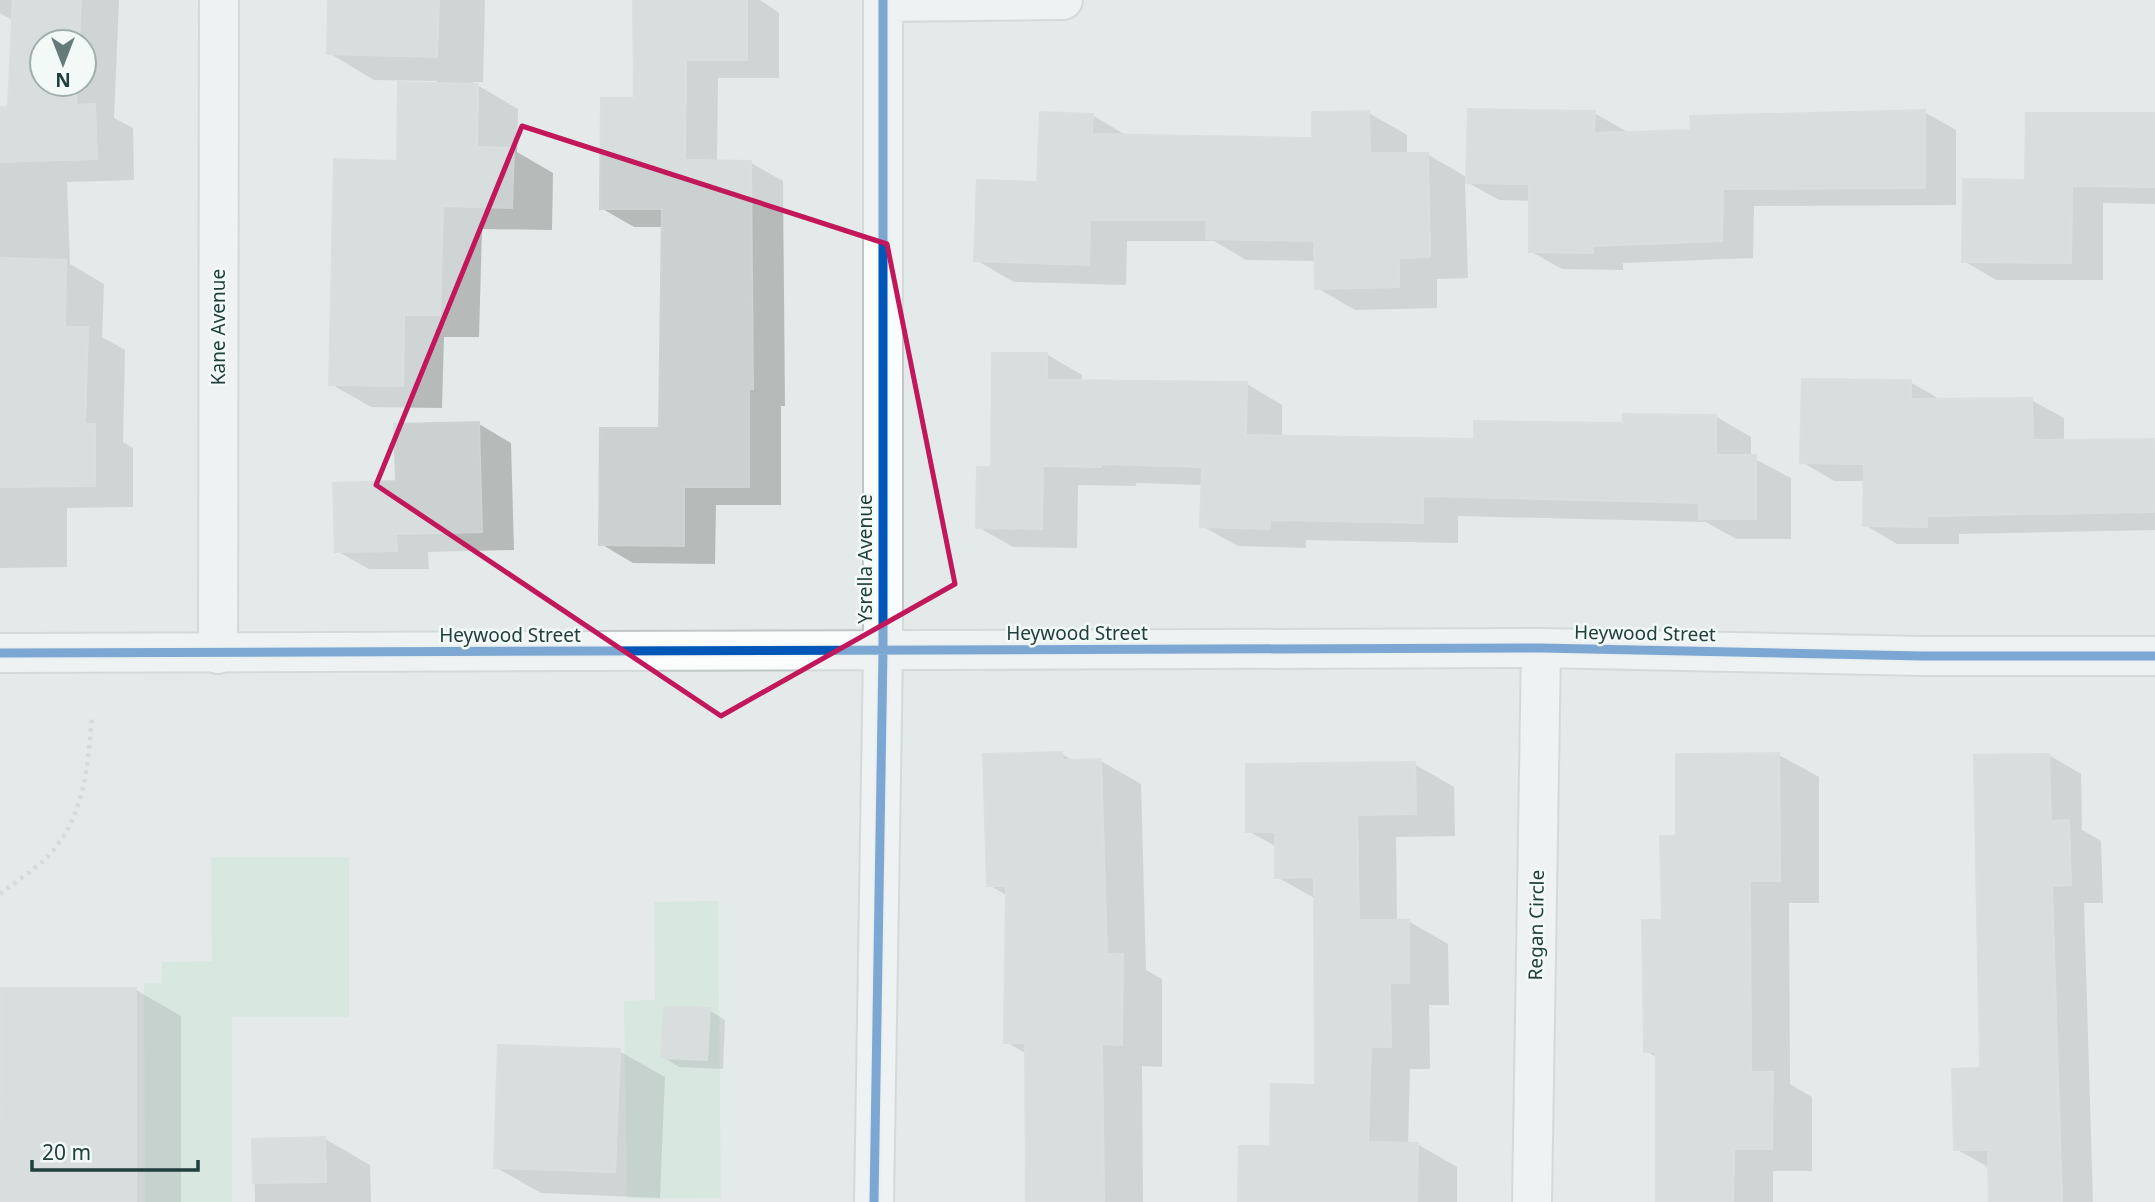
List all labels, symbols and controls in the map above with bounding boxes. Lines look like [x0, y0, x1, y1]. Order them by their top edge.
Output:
north arrow [28, 28, 98, 98]
text: N [55, 67, 71, 93]
street label: Kane Avenue [205, 269, 231, 385]
street label: Ysrella Avenue [852, 494, 878, 624]
street label: Heywood Street [1574, 619, 1716, 647]
street label: Heywood Street [1006, 620, 1148, 646]
street label: Heywood Street [439, 622, 581, 648]
street label: Regan Circle [1522, 869, 1550, 981]
scale bar [32, 1128, 198, 1172]
text: 20 m [42, 1138, 91, 1166]

